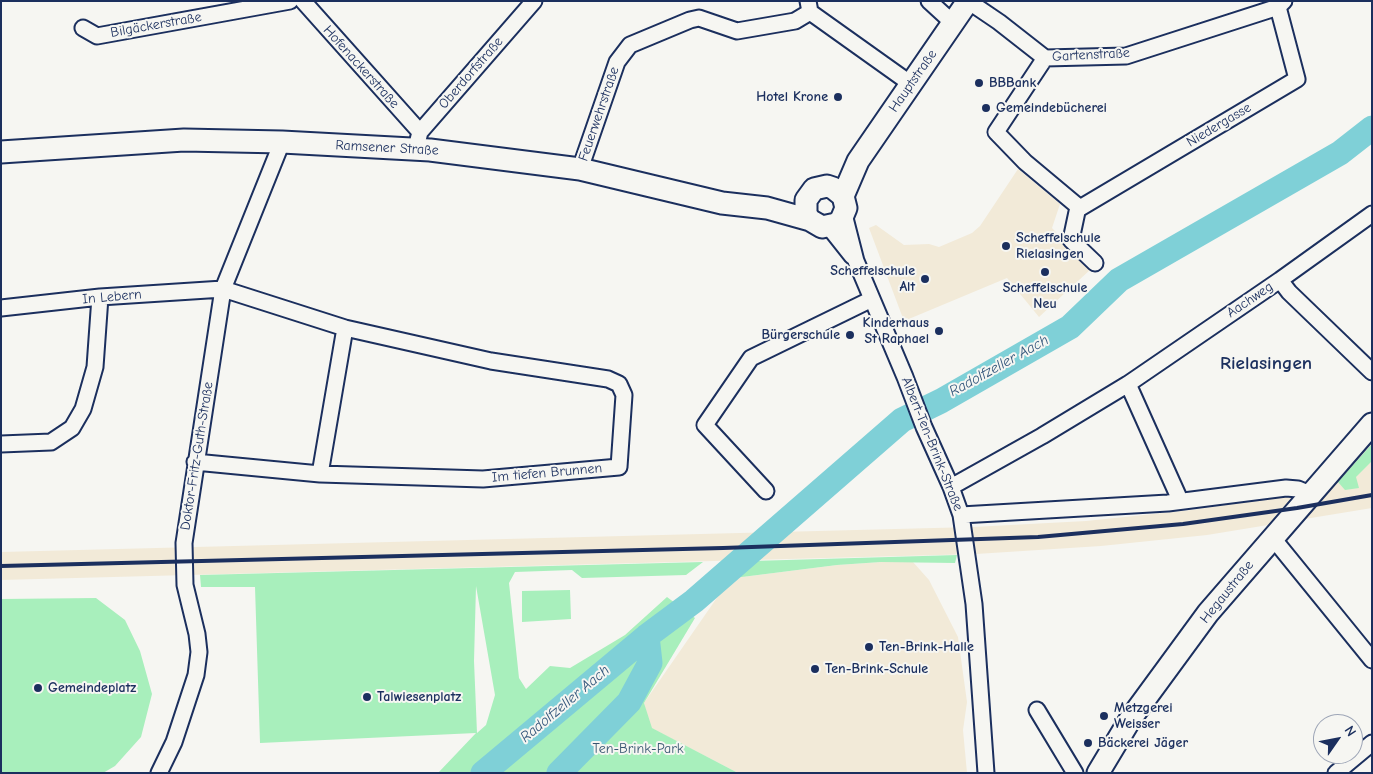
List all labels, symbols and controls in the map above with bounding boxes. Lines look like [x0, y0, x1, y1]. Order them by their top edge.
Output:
street label: Bilgäckerstraße [109, 9, 203, 41]
street label: Hofenackerstraße [319, 22, 403, 112]
street label: Oberdorfstraße [435, 34, 507, 112]
street label: Gartenstraße [1052, 45, 1130, 65]
street label: Hauptstraße [885, 46, 941, 116]
street label: Feuerwehrstraße [575, 64, 623, 164]
place label: BBBank [989, 75, 1036, 91]
marker: BBBank [973, 77, 985, 89]
place label: Hotel Krone [756, 89, 828, 105]
marker: Hotel Krone [832, 91, 844, 103]
street label: Niedergasse [1184, 99, 1254, 151]
place label: Gemeindebücherei [996, 100, 1107, 116]
marker: Gemeindebücherei [980, 102, 992, 114]
street label: Ramsener Straße [335, 137, 439, 159]
place label: Scheffelschule Rielasingen [1016, 230, 1101, 262]
marker: Scheffelschule Rielasingen [1000, 240, 1012, 252]
place label: Scheffelschule Alt [830, 263, 915, 296]
marker: Scheffelschule Neu [1039, 266, 1051, 278]
marker: Scheffelschule Alt [919, 273, 931, 285]
street label: Aachweg [1224, 278, 1276, 322]
place label: Scheffelschule Neu [1003, 280, 1087, 312]
street label: In Lebern [82, 286, 142, 308]
place label: Kinderhaus St Raphael [863, 315, 929, 348]
marker: Kinderhaus St Raphael [933, 325, 945, 337]
place label: Bürgerschule [761, 327, 840, 343]
marker: Bürgerschule [844, 329, 856, 341]
water label: Radolfzeller Aach [946, 331, 1052, 401]
district label: Rielasingen [1220, 353, 1312, 375]
street label: Albert-Ten-Brink-Straße [897, 375, 967, 513]
street label: Doktor-Fritz-Guth-Straße [177, 381, 217, 531]
street label: Im tiefen Brunnen [491, 460, 603, 486]
street label: Hegaustraße [1197, 557, 1257, 627]
place label: Ten-Brink-Halle [879, 639, 974, 655]
marker: Ten-Brink-Halle [863, 641, 875, 653]
water label: Radolfzeller Aach [517, 661, 613, 747]
place label: Ten-Brink-Schule [825, 661, 928, 677]
marker: Ten-Brink-Schule [809, 663, 821, 675]
place label: Gemeindeplatz [48, 680, 136, 696]
marker: Gemeindeplatz [32, 682, 44, 694]
place label: Talwiesenplatz [377, 689, 461, 705]
marker: Talwiesenplatz [361, 691, 373, 703]
place label: Metzgerei Weisser [1114, 700, 1173, 732]
marker: Metzgerei Weisser [1098, 710, 1110, 722]
north arrow [1313, 714, 1363, 764]
text: N [1341, 723, 1360, 740]
place label: Bäckerei Jäger [1098, 735, 1188, 751]
marker: Bäckerei Jäger [1082, 737, 1094, 749]
park label: Ten-Brink-Park [593, 741, 683, 757]

